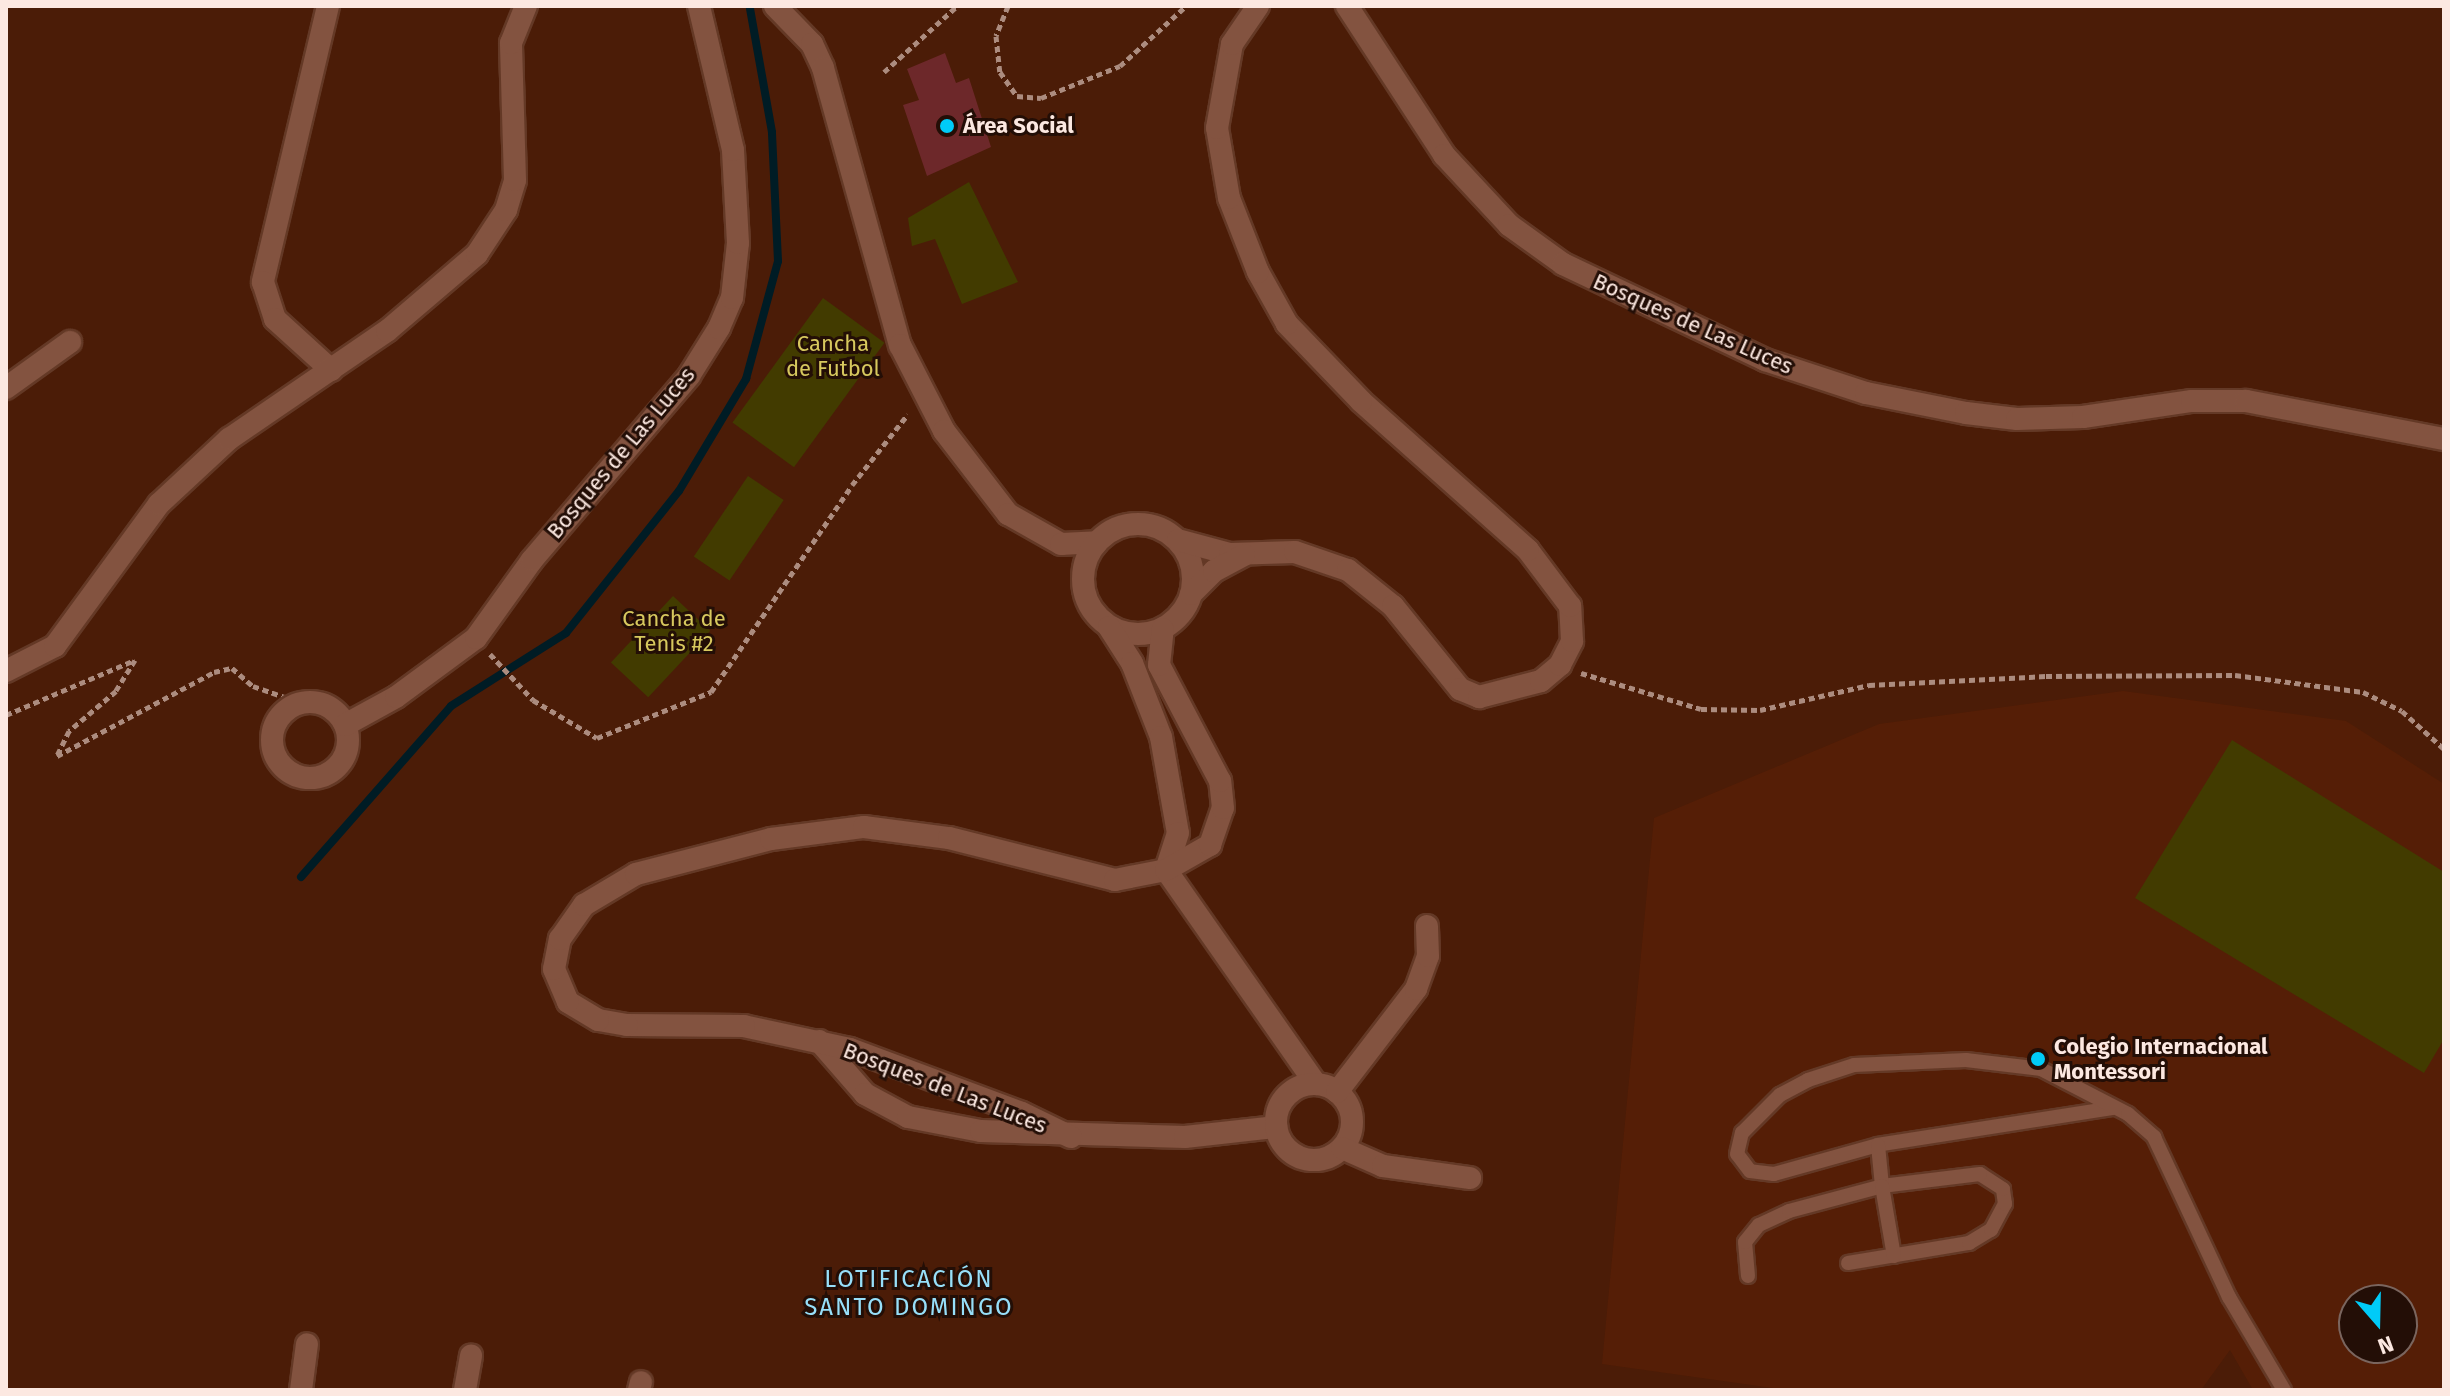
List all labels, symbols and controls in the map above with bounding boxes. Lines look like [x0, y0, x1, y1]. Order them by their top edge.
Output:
place label: Área Social [963, 113, 1074, 139]
marker: Área Social [938, 117, 956, 135]
street label: Bosques de Las Luces [1589, 268, 1797, 380]
park label: Cancha de Futbol [786, 330, 880, 382]
street label: Bosques de Las Luces [542, 362, 700, 544]
park label: Cancha de Tenis #2 [622, 605, 726, 656]
place label: Colegio Internacional Montessori [2054, 1033, 2268, 1084]
street label: Bosques de Las Luces [839, 1037, 1051, 1139]
marker: Colegio Internacional Montessori [2029, 1050, 2047, 1068]
district label: LOTIFICACIÓN SANTO DOMINGO [804, 1266, 1014, 1322]
north arrow [2338, 1284, 2418, 1364]
text: N [2374, 1330, 2397, 1360]

